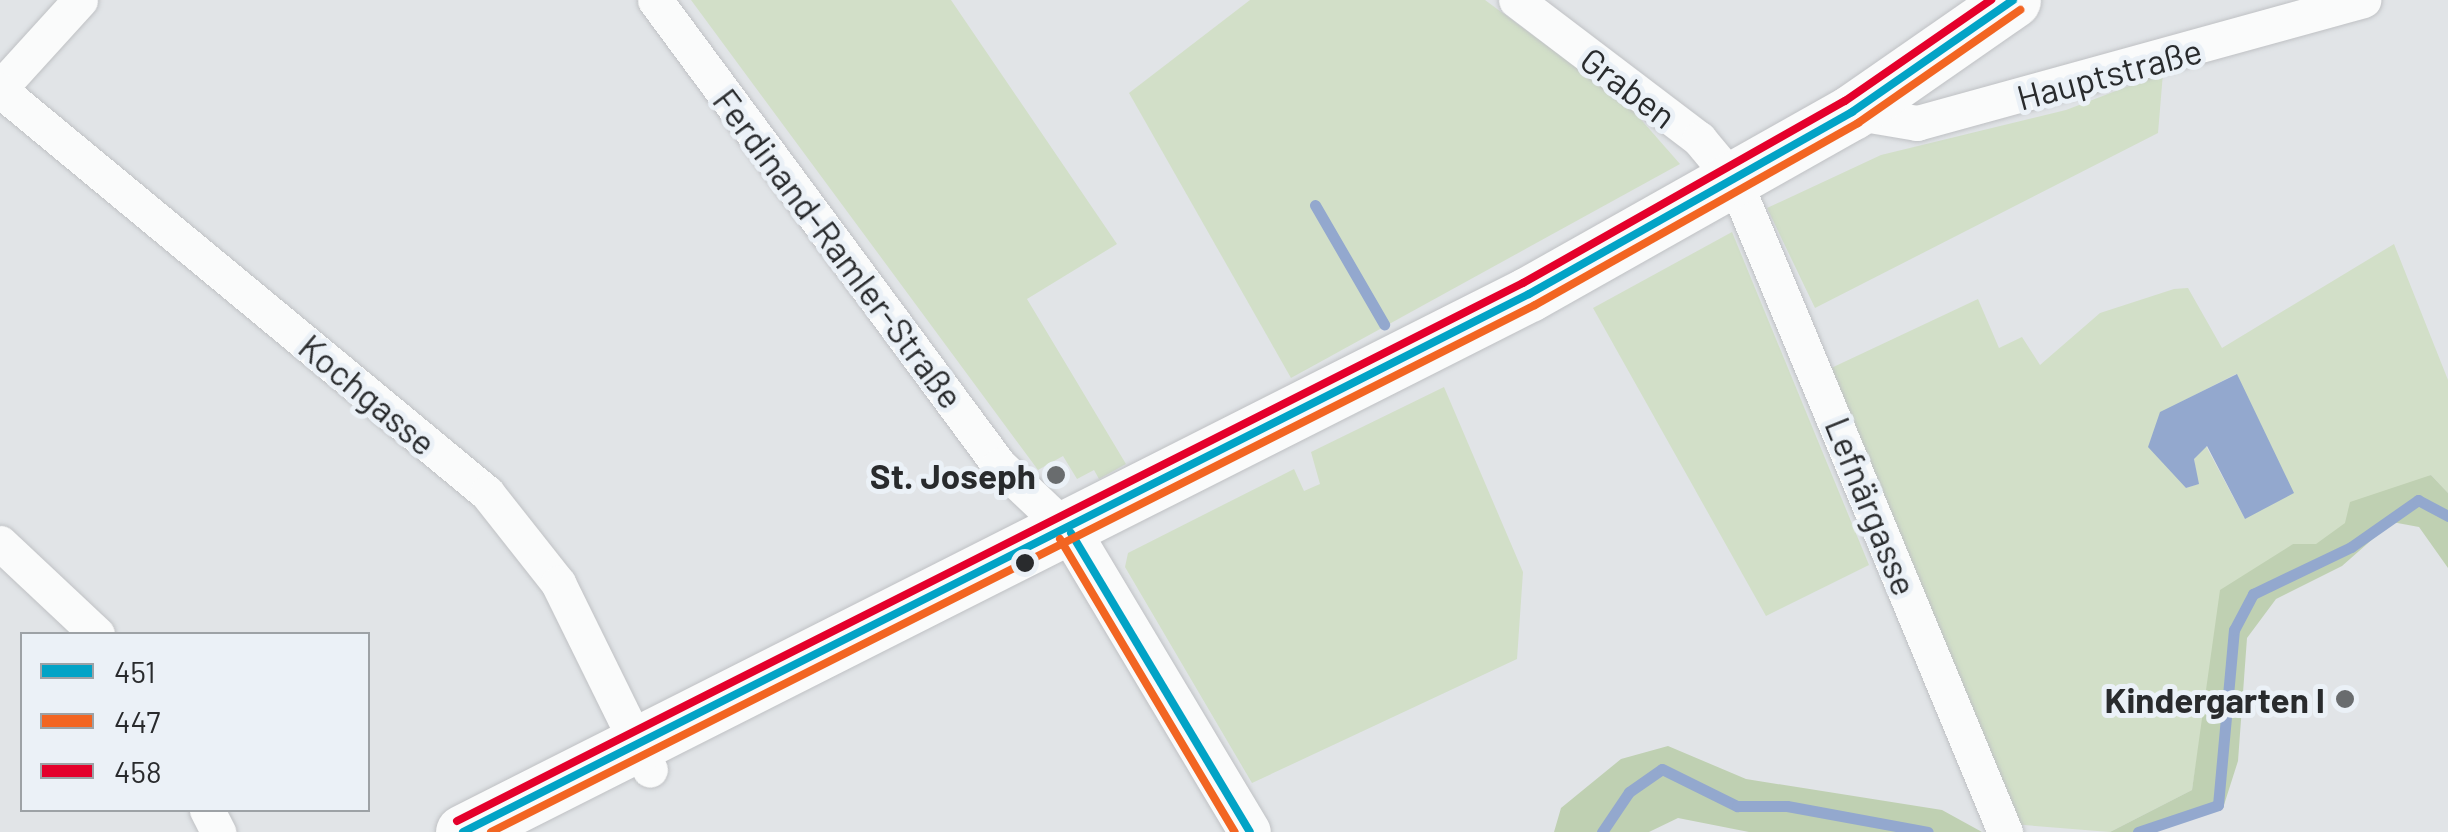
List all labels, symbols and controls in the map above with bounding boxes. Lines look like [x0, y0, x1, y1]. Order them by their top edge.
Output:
street label: Hauptstraße [2012, 28, 2206, 118]
street label: Graben [1573, 38, 1685, 136]
street label: Ferdinand-Ramler-Straße [705, 80, 973, 416]
street label: Kochgasse [291, 325, 445, 463]
street label: Lefnärgasse [1817, 411, 1927, 601]
place label: St. Joseph [870, 454, 1036, 496]
marker: St. Joseph [1045, 464, 1067, 486]
unlabelled marker [1015, 553, 1035, 573]
legend [20, 632, 370, 812]
text: 451 [114, 653, 156, 689]
place label: Kindergarten I [2105, 678, 2325, 720]
marker: Kindergarten I [2334, 688, 2356, 710]
text: 447 [114, 703, 160, 739]
text: 458 [114, 753, 162, 789]

